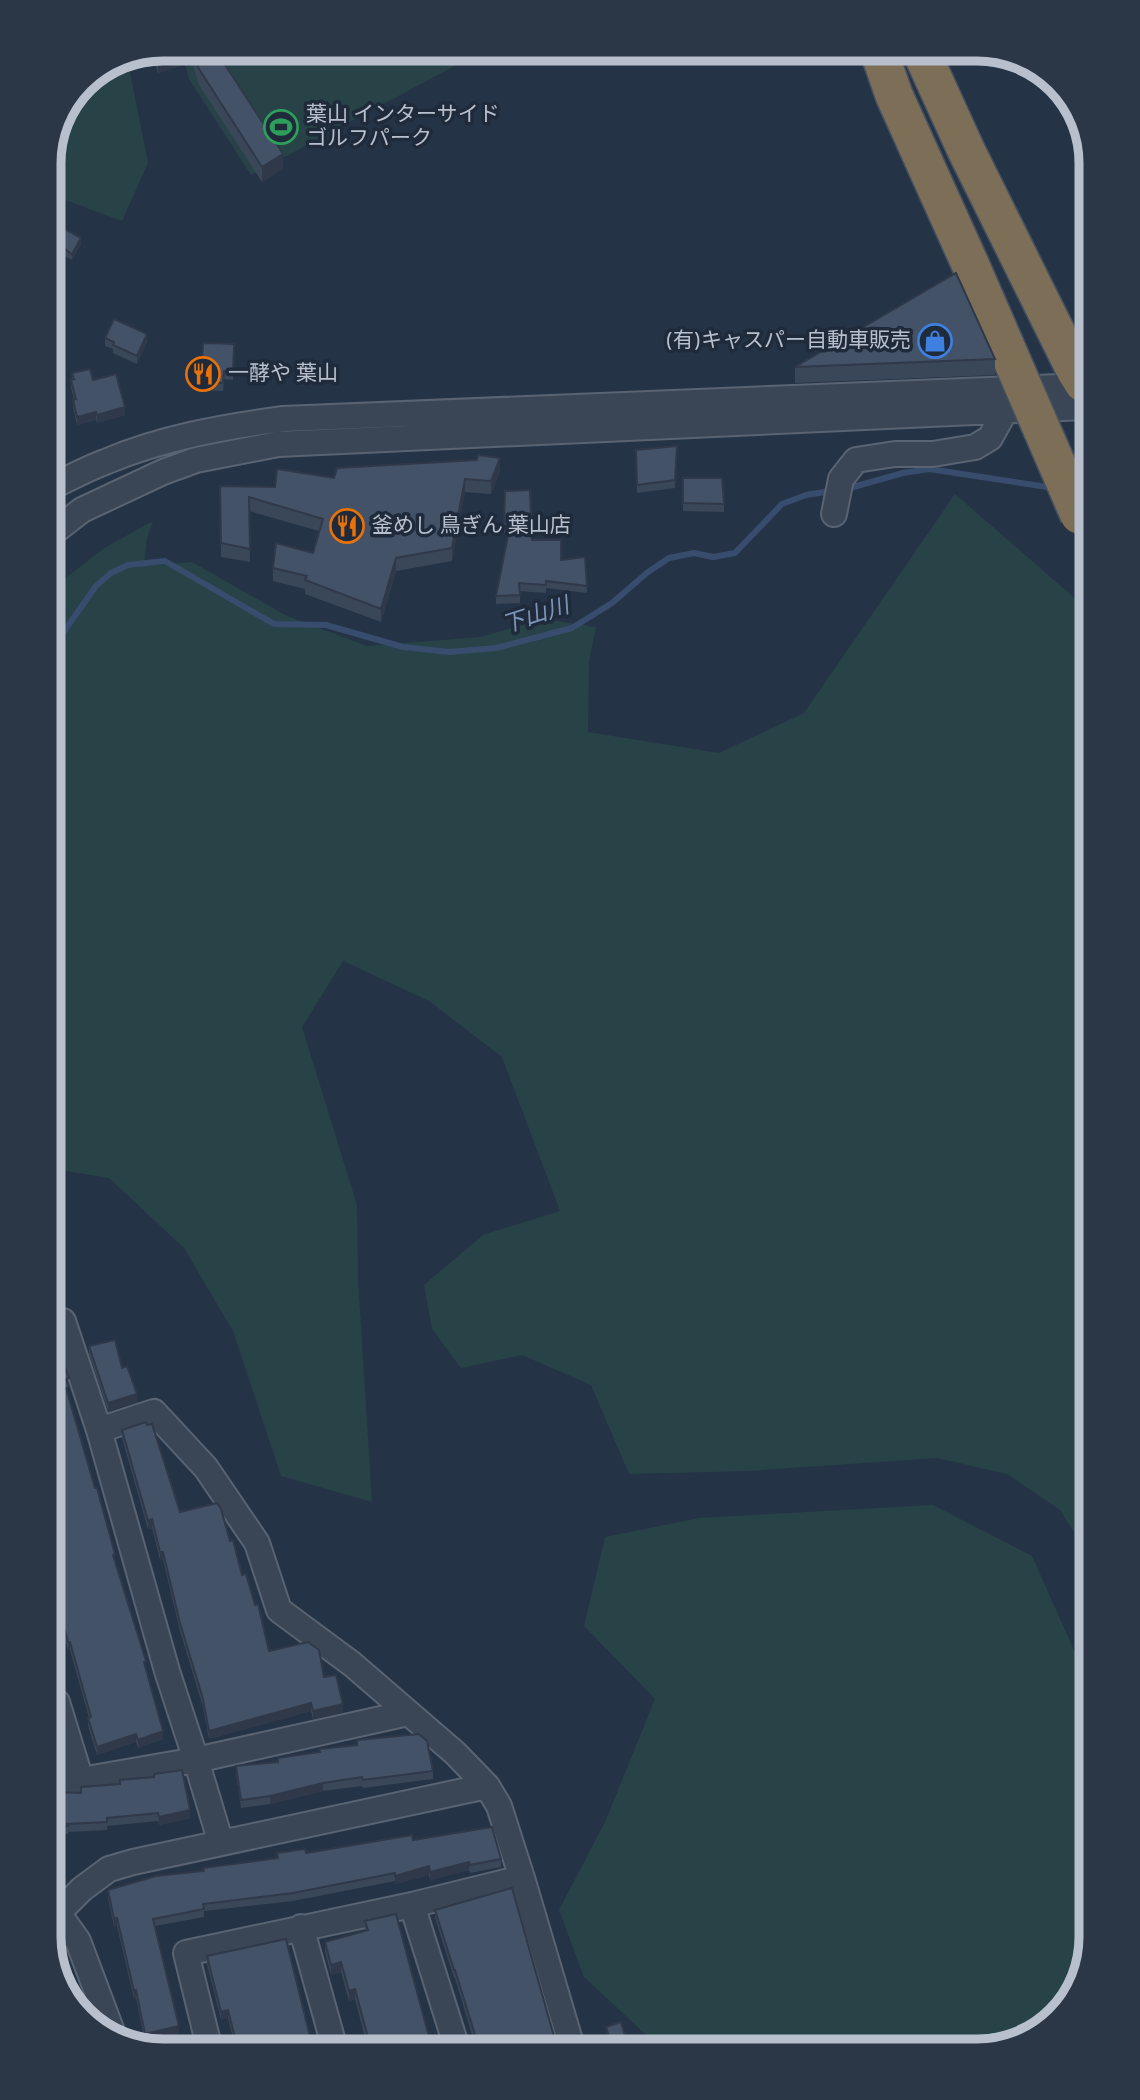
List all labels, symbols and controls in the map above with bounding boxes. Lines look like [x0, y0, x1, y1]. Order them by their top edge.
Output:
place label: 葉山 インターサイド ゴルフパーク [306, 102, 500, 153]
sports icon: 葉山 インターサイド ゴルフパーク [262, 108, 300, 146]
shop icon: (有)キャスパー自動車販売 [916, 322, 954, 360]
place label: (有)キャスパー自動車販売 [666, 328, 911, 355]
restaurant icon: 一酵や 葉山 [184, 355, 222, 393]
place label: 一酵や 葉山 [228, 361, 338, 388]
restaurant icon: 釜めし 鳥ぎん 葉山店 [328, 507, 366, 545]
place label: 釜めし 鳥ぎん 葉山店 [372, 513, 571, 540]
water label: 下山川 [499, 592, 576, 641]

